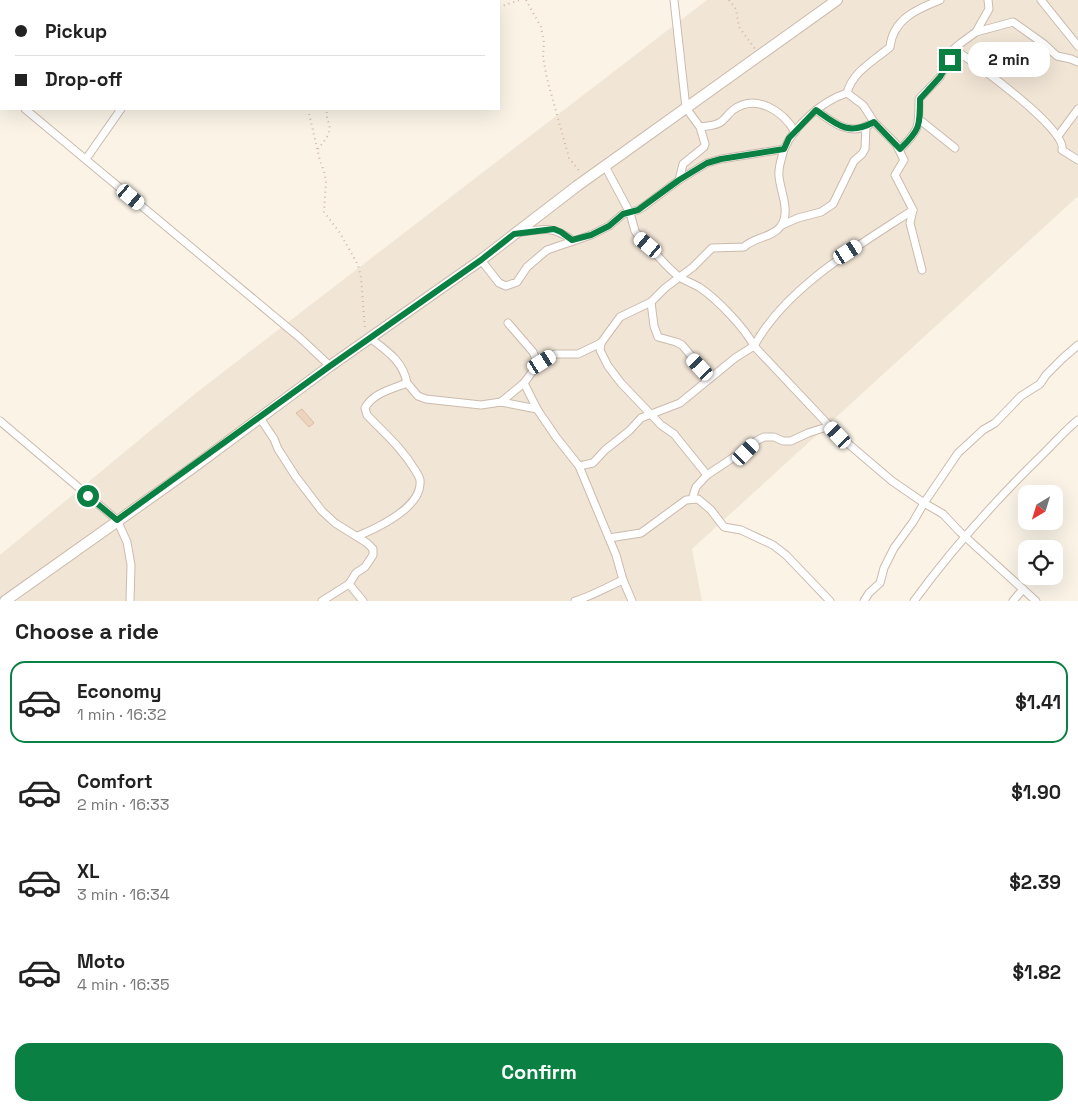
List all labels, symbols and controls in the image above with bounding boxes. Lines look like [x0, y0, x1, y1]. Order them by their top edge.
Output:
text: Pickup [45, 19, 107, 44]
callout: 2 min [968, 42, 1050, 78]
route end [939, 49, 961, 71]
text: 2 min [988, 49, 1030, 70]
text: Drop-off [45, 67, 123, 92]
car [114, 182, 147, 212]
car [631, 230, 664, 260]
car [831, 238, 864, 266]
car [525, 348, 558, 376]
car [684, 351, 715, 383]
car [822, 419, 853, 451]
car [730, 436, 761, 468]
route start [77, 485, 99, 507]
north arrow [1018, 485, 1062, 530]
map controls [1018, 485, 1063, 585]
button: locate [1018, 540, 1063, 585]
text: Choose a ride [15, 617, 159, 645]
text: Economy [77, 679, 161, 704]
icon: car [17, 680, 62, 725]
text: $1.41 [1015, 690, 1061, 715]
text: 1 min · 16:32 [77, 704, 166, 725]
text: Comfort [77, 769, 153, 794]
icon: car [17, 770, 62, 815]
text: $1.90 [1011, 780, 1061, 805]
text: 2 min · 16:33 [77, 794, 169, 815]
text: XL [77, 859, 100, 884]
icon: car [17, 860, 62, 905]
text: $2.39 [1009, 870, 1061, 895]
text: 3 min · 16:34 [77, 884, 170, 905]
text: Moto [77, 949, 125, 974]
icon: car [17, 950, 62, 995]
text: $1.82 [1013, 960, 1061, 985]
text: 4 min · 16:35 [77, 974, 170, 995]
button: Confirm [15, 1043, 1063, 1101]

